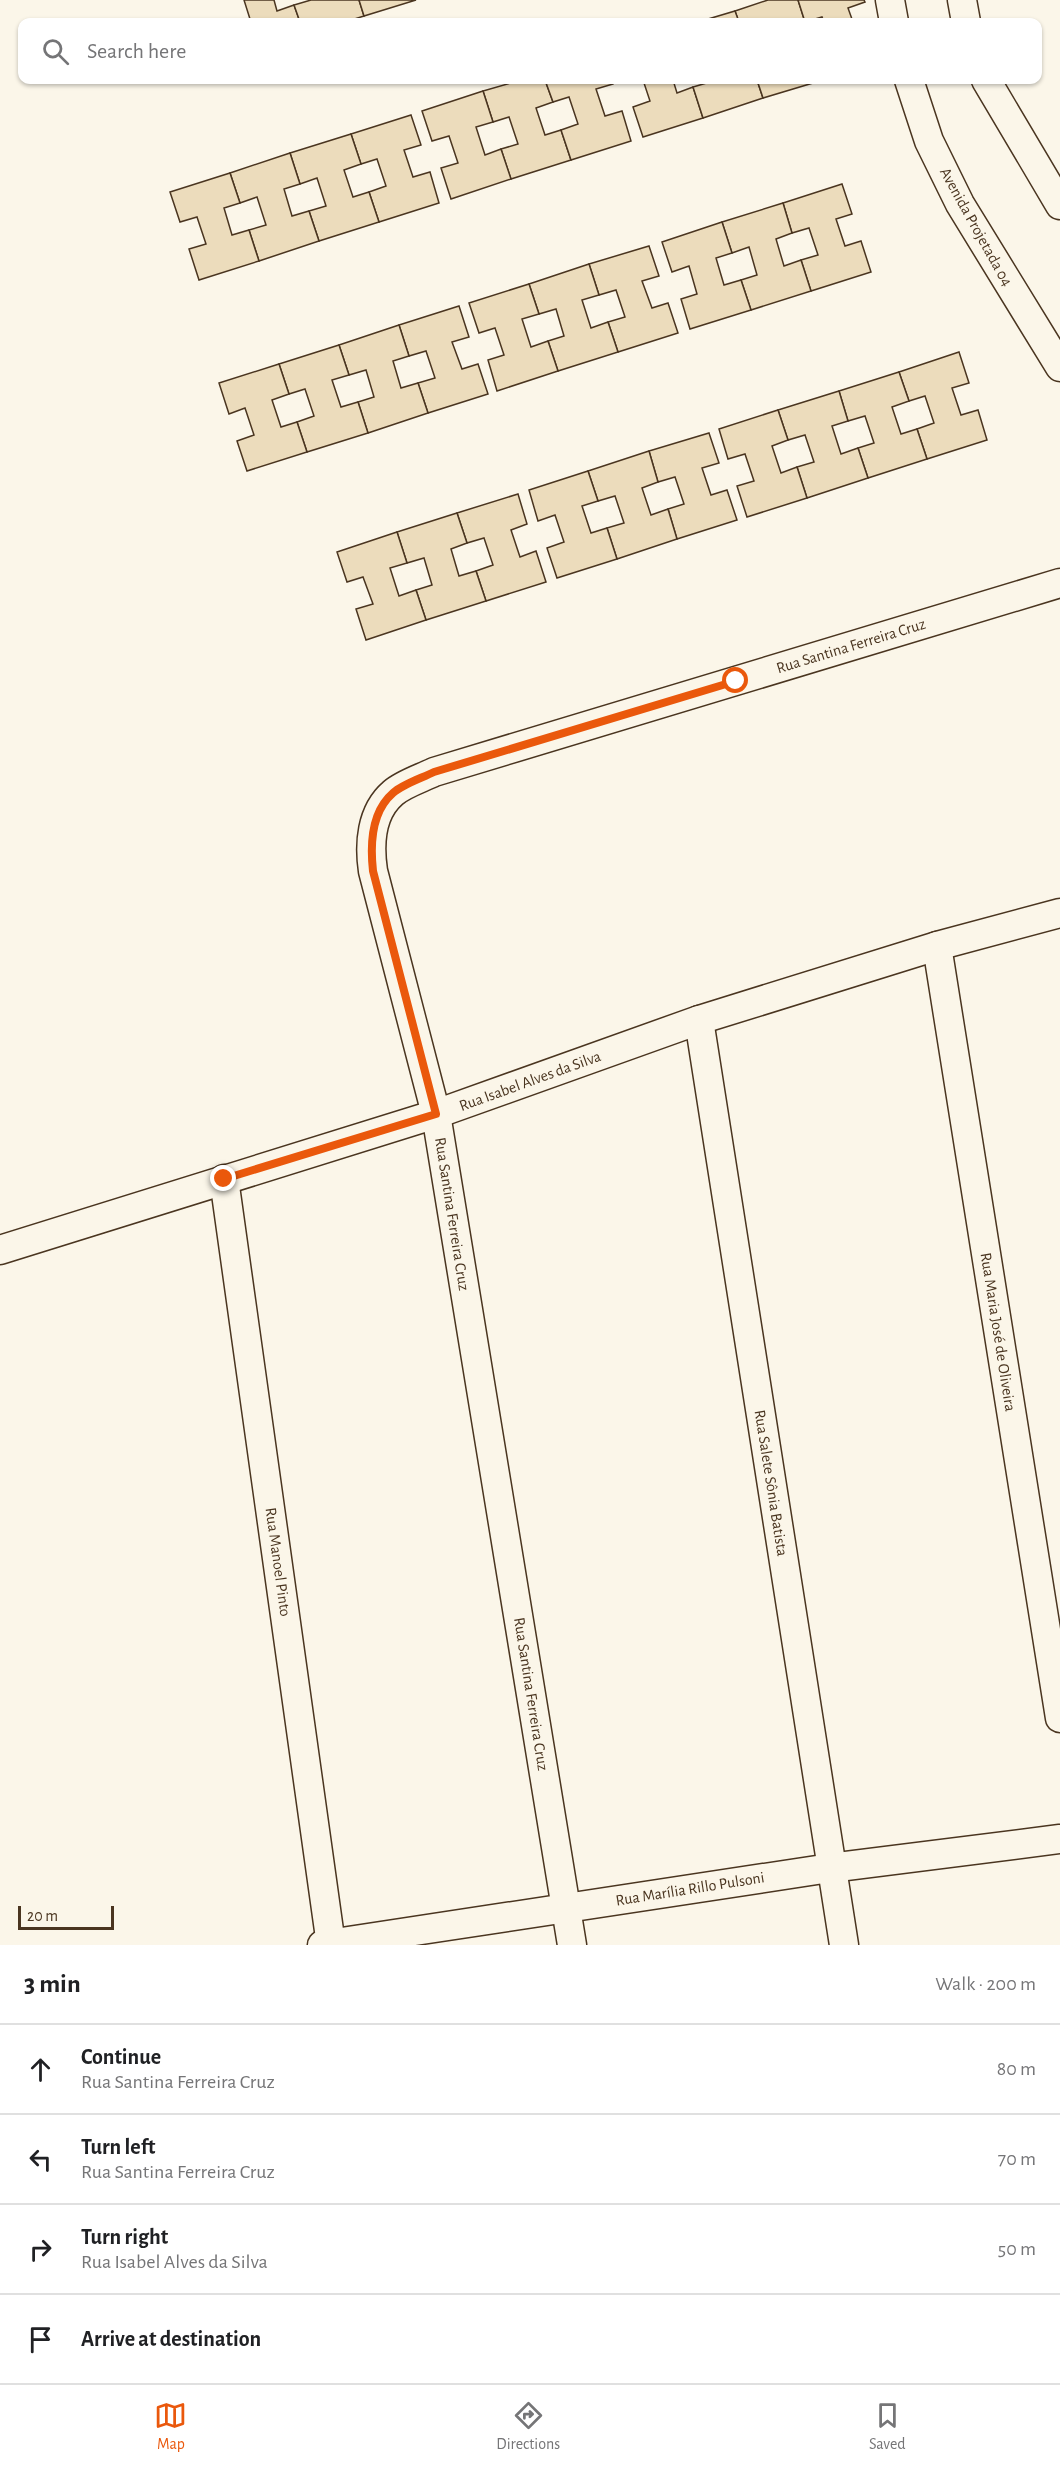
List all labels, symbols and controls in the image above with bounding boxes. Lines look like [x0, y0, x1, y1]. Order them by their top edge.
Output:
search box [18, 18, 1042, 84]
icon: search [39, 35, 72, 68]
text: Search here [87, 40, 186, 62]
street label: Avenida Projetada 04 [936, 165, 1015, 290]
street label: Rua Santina Ferreira Cruz [775, 616, 928, 676]
route start [722, 667, 748, 693]
street label: Rua Isabel Alves da Silva [457, 1048, 603, 1114]
street label: Rua Santina Ferreira Cruz [432, 1136, 472, 1292]
route end [210, 1165, 236, 1191]
street label: Rua Maria José de Oliveira [978, 1252, 1018, 1412]
street label: Rua Salete Sônia Batista [752, 1409, 790, 1557]
street label: Rua Manoel Pinto [262, 1507, 294, 1618]
street label: Rua Santina Ferreira Cruz [511, 1616, 551, 1772]
street label: Rua Marília Rillo Pulsoni [614, 1869, 766, 1909]
scale bar [18, 1903, 114, 1930]
text: 20 m [27, 1908, 58, 1924]
text: 3 min [24, 1971, 81, 1997]
text: Walk · 200 m [935, 1974, 1036, 1994]
text: Continue [81, 2046, 161, 2068]
icon: ahead [24, 2053, 57, 2086]
text: 80 m [997, 2059, 1036, 2079]
text: Rua Santina Ferreira Cruz [81, 2072, 275, 2092]
text: Turn left [81, 2136, 155, 2158]
icon: left [24, 2143, 57, 2176]
text: 70 m [998, 2149, 1036, 2169]
text: Rua Santina Ferreira Cruz [81, 2162, 275, 2182]
text: Turn right [81, 2226, 168, 2248]
icon: right [24, 2233, 57, 2266]
text: 50 m [998, 2239, 1036, 2259]
text: Rua Isabel Alves da Silva [81, 2252, 268, 2272]
icon: arrive [24, 2323, 57, 2356]
text: Arrive at destination [81, 2328, 261, 2350]
tab: Map [154, 2399, 187, 2454]
tab: Directions [496, 2399, 560, 2454]
tab: Saved [869, 2399, 906, 2454]

